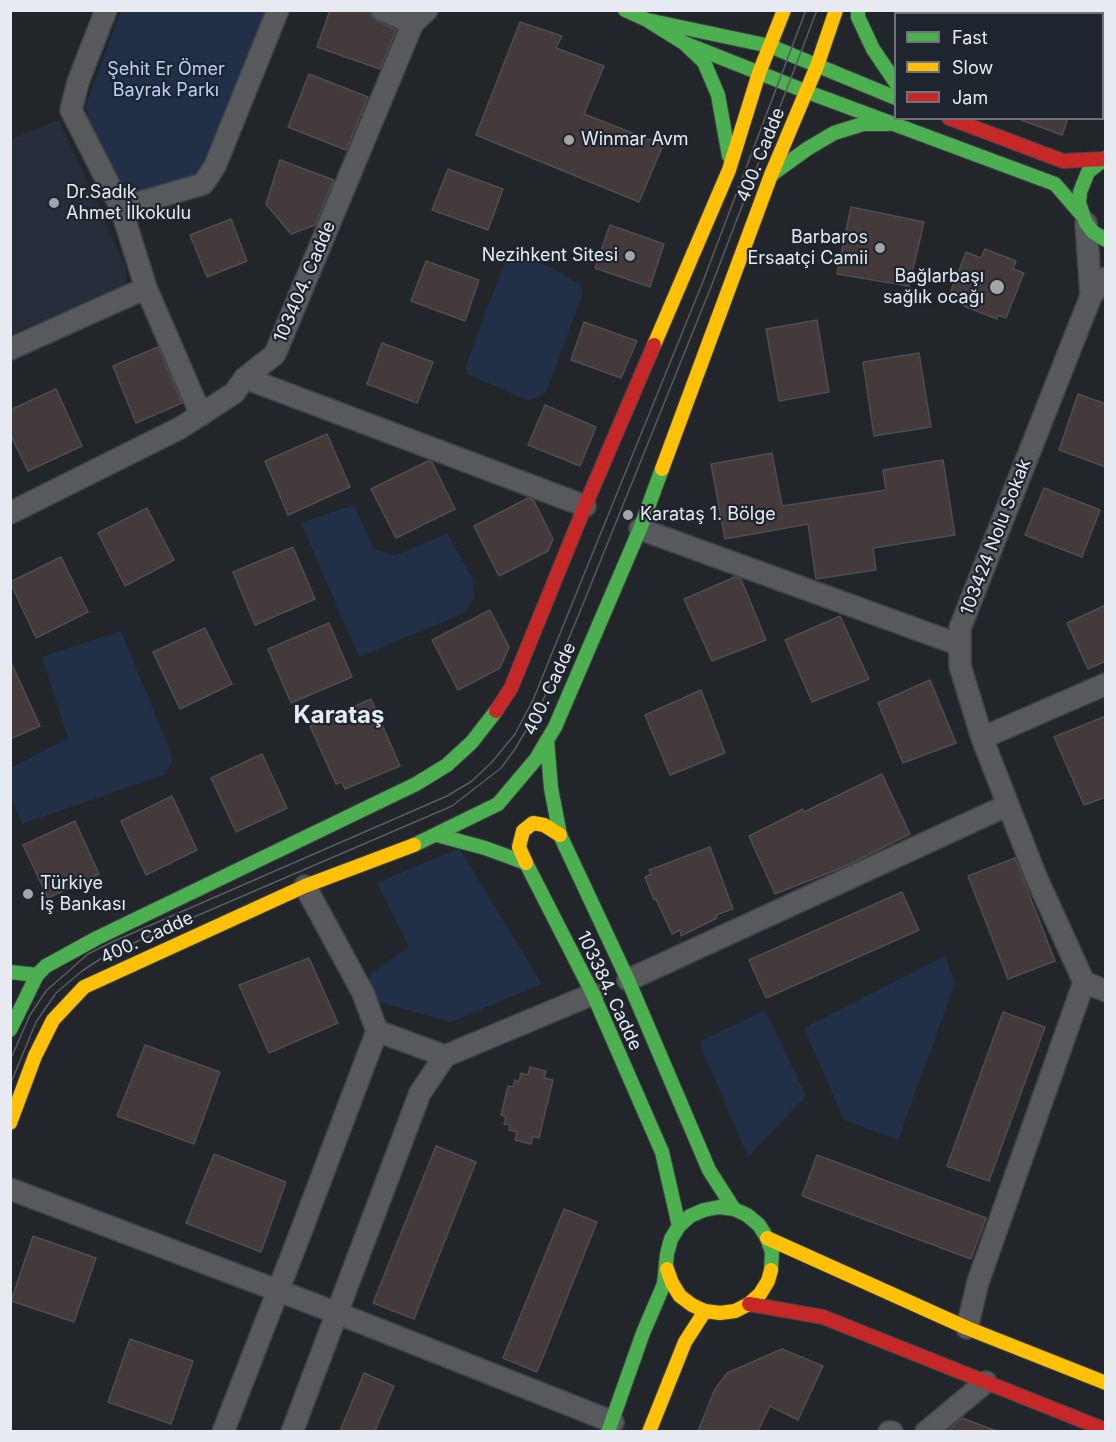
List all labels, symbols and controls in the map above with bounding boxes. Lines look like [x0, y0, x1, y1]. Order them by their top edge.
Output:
legend [894, 12, 1104, 120]
text: Fast [952, 27, 988, 48]
text: Slow [952, 57, 993, 78]
park label: Şehit Er Ömer Bayrak Parkı [107, 59, 225, 101]
text: Jam [952, 87, 988, 108]
street label: 400. Cadde [732, 105, 790, 205]
place label: Winmar Avm [581, 129, 689, 151]
marker: Winmar Avm [562, 133, 576, 147]
place label: Dr.Sadık Ahmet İlkokulu [66, 182, 191, 224]
marker: Dr.Sadık Ahmet İlkokulu [47, 196, 61, 210]
street label: 103404. Cadde [270, 218, 340, 346]
place label: Barbaros Ersaatçi Camii [748, 227, 868, 270]
marker: Barbaros Ersaatçi Camii [873, 241, 887, 255]
place label: Nezihkent Sitesi [482, 245, 618, 267]
marker: Nezihkent Sitesi [623, 249, 637, 263]
place label: Bağlarbaşı sağlık ocağı [883, 266, 984, 308]
marker: Bağlarbaşı sağlık ocağı [988, 278, 1006, 296]
street label: 103424 Nolu Sokak [956, 456, 1036, 618]
place label: Karataş 1. Bölge [640, 504, 776, 526]
marker: Karataş 1. Bölge [621, 508, 635, 522]
street label: 400. Cadde [519, 639, 581, 739]
district label: Karataş [294, 702, 384, 730]
place label: Türkiye İş Bankası [40, 873, 126, 916]
marker: Türkiye İş Bankası [21, 887, 35, 901]
street label: 400. Cadde [97, 907, 197, 969]
street label: 103384. Cadde [572, 928, 646, 1054]

